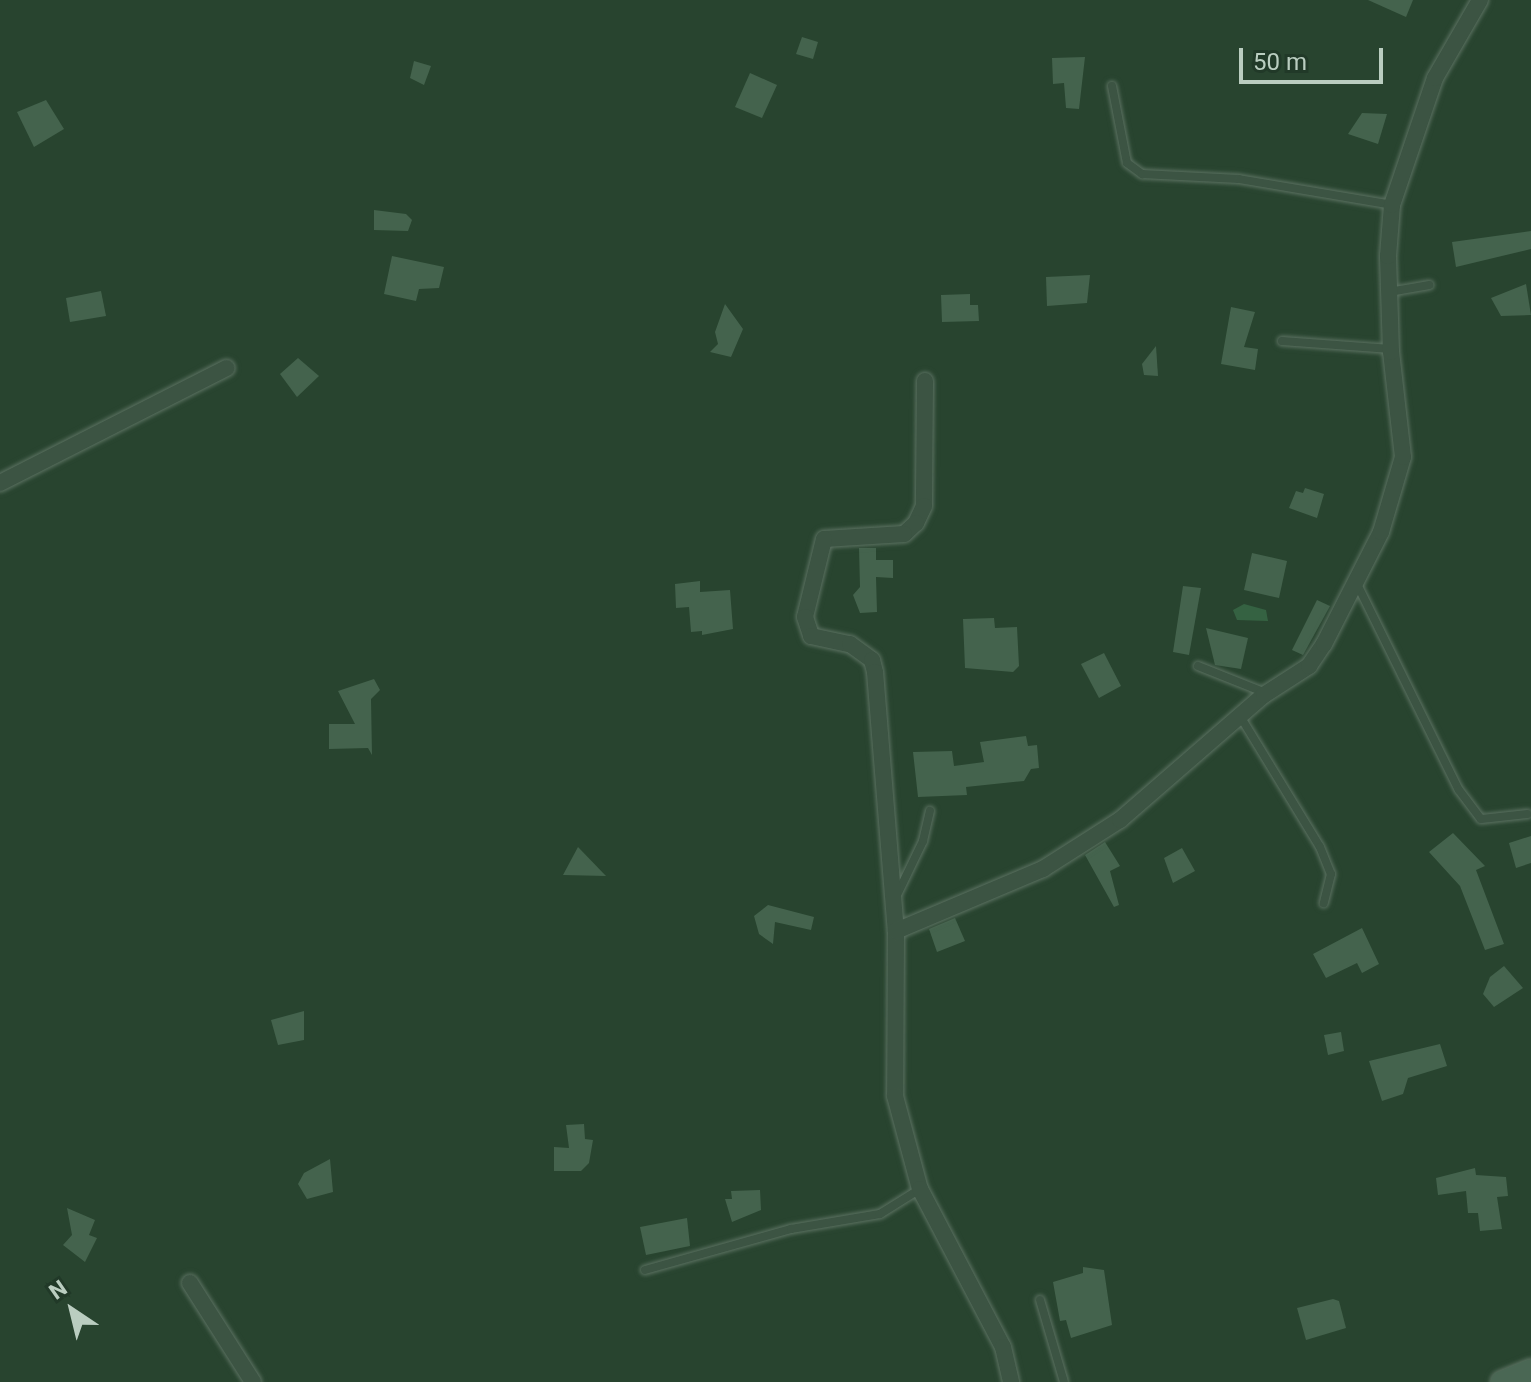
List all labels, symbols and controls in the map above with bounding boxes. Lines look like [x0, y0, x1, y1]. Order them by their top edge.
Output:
scale bar [1243, 32, 1387, 82]
text: 50 m [1253, 48, 1307, 76]
north arrow [32, 1270, 112, 1350]
text: N [44, 1275, 71, 1305]

